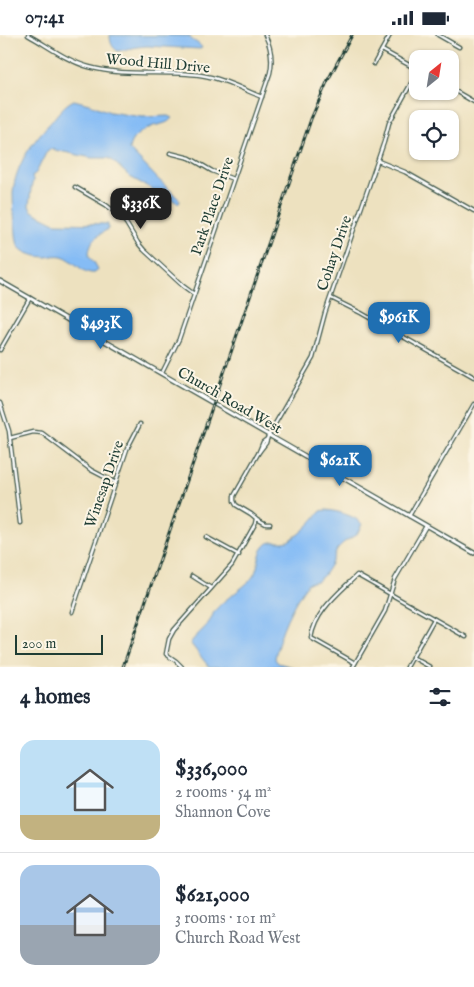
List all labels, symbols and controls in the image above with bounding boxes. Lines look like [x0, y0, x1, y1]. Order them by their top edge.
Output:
text: 07:41 [25, 6, 65, 30]
street label: Wood Hill Drive [105, 49, 211, 78]
north arrow [409, 50, 459, 100]
map controls [409, 50, 459, 160]
button: locate [409, 110, 459, 160]
street label: Park Place Drive [187, 154, 238, 258]
pin: $336K [106, 187, 176, 230]
text: $336K [121, 194, 161, 214]
street label: Cohay Drive [313, 213, 356, 293]
pin: $961K [364, 301, 434, 344]
pin: $493K [66, 307, 136, 350]
text: $961K [379, 308, 419, 328]
text: $493K [80, 314, 122, 334]
street label: Church Road West [174, 363, 285, 438]
street label: Winesap Drive [81, 438, 128, 530]
pin: $621K [305, 445, 375, 487]
text: $621K [320, 451, 360, 471]
scale bar [15, 632, 102, 655]
text: 200 m [22, 635, 56, 653]
icon: filters [426, 683, 454, 711]
text: 4 homes [20, 684, 90, 711]
text: $336,000 [175, 756, 248, 783]
icon: home [60, 760, 120, 820]
text: 2 rooms · 54 m² [175, 783, 272, 803]
text: Shannon Cove [175, 803, 271, 823]
text: $621,000 [175, 882, 250, 909]
icon: home [60, 885, 120, 945]
text: 3 rooms · 101 m² [175, 909, 276, 929]
text: Church Road West [175, 929, 300, 949]

